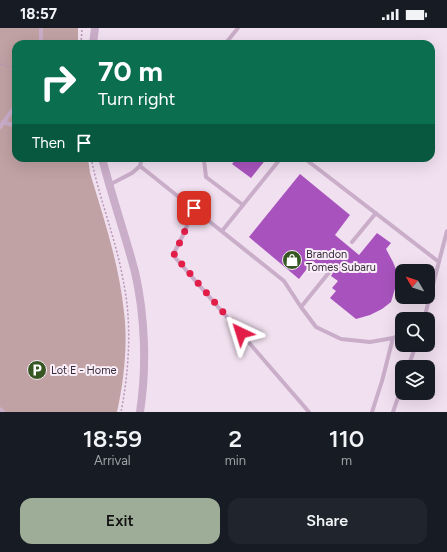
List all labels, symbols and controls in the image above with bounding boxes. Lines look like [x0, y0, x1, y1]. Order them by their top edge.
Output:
text: 18:57 [20, 5, 57, 23]
text: 70 m [98, 54, 163, 88]
icon: right [32, 56, 84, 108]
text: Turn right [98, 88, 175, 110]
icon: arrive [73, 132, 95, 154]
text: Then [32, 134, 65, 152]
pin [177, 191, 211, 225]
icon: arrive [183, 197, 205, 219]
place label: Brandon Tomes Subaru [306, 248, 376, 274]
shop icon: Brandon Tomes Subaru [281, 249, 303, 271]
north arrow [395, 264, 435, 304]
map controls [395, 264, 435, 400]
position arrow [220, 312, 262, 354]
button: search [395, 312, 435, 352]
parking icon: Lot E - Home [26, 359, 48, 381]
button: layers [395, 360, 435, 400]
place label: Lot E - Home [51, 364, 117, 377]
text: 18:59 [83, 424, 142, 453]
text: 2 [228, 424, 242, 453]
text: 110 [329, 424, 364, 453]
text: Arrival [94, 453, 131, 468]
text: min [225, 453, 246, 468]
text: m [341, 453, 352, 468]
button: Exit [20, 498, 220, 544]
button: Share [228, 498, 427, 544]

